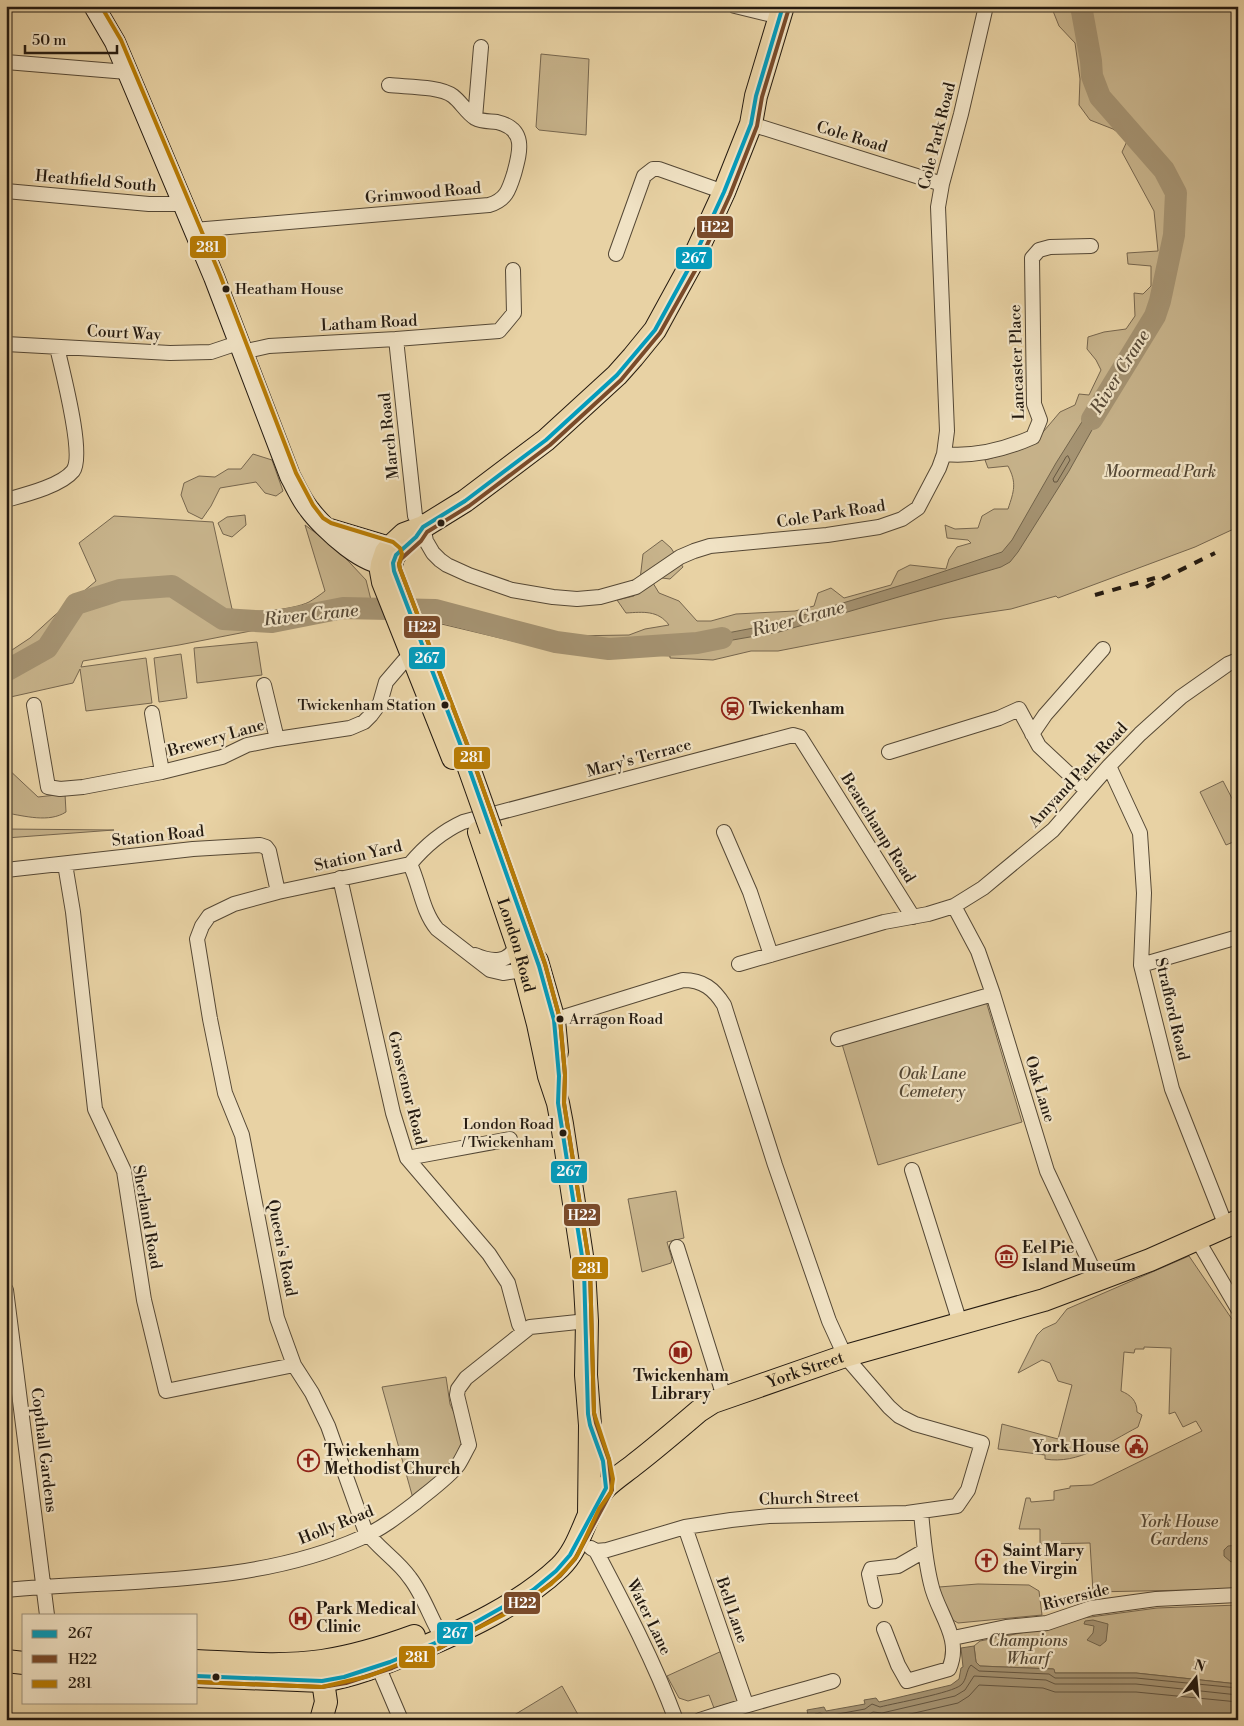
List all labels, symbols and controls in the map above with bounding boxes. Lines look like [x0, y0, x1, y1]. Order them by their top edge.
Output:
scale bar [25, 22, 118, 54]
text: 50 m [32, 31, 66, 50]
street label: Cole Park Road [914, 80, 960, 192]
street label: Cole Road [814, 117, 890, 157]
street label: Heathfield South [34, 166, 158, 196]
street label: Grimwood Road [364, 178, 482, 208]
line badge: H22 [696, 215, 734, 239]
text: H22 [700, 219, 730, 237]
line badge: 281 [189, 235, 227, 259]
text: 281 [196, 239, 220, 257]
line badge: 267 [675, 246, 713, 270]
text: 267 [681, 250, 707, 268]
place label: Heatham House [235, 280, 344, 299]
marker: Heatham House [221, 284, 231, 294]
street label: Lancaster Place [1005, 304, 1029, 420]
street label: Latham Road [320, 310, 418, 336]
street label: Court Way [86, 321, 162, 345]
water label: River Crane [1085, 325, 1155, 419]
street label: March Road [375, 392, 403, 480]
park label: Moormead Park [1104, 462, 1216, 482]
street label: Cole Park Road [775, 496, 887, 532]
unlabelled marker [436, 518, 446, 528]
water label: River Crane [748, 595, 847, 643]
water label: River Crane [262, 599, 360, 632]
line badge: H22 [403, 615, 441, 639]
text: H22 [407, 619, 437, 637]
line badge: 267 [408, 646, 446, 670]
text: 267 [414, 650, 440, 668]
place label: Twickenham Station [298, 696, 436, 715]
station icon: Twickenham [721, 697, 745, 721]
place label: Twickenham [749, 699, 845, 719]
marker: Twickenham Station [440, 700, 450, 710]
street label: Brewery Lane [164, 715, 267, 762]
street label: Amyand Park Road [1024, 718, 1132, 832]
street label: Mary's Terrace [584, 734, 694, 782]
line badge: 281 [453, 746, 491, 770]
text: 281 [460, 749, 484, 767]
street label: Beauchamp Road [836, 769, 920, 887]
street label: Station Road [111, 821, 205, 851]
street label: Station Yard [312, 836, 404, 876]
street label: London Road [492, 895, 539, 994]
street label: Strafford Road [1150, 956, 1194, 1062]
place label: Arragon Road [568, 1010, 664, 1029]
marker: Arragon Road [555, 1014, 565, 1024]
street label: Grosvenor Road [383, 1029, 431, 1147]
street label: Oak Lane [1020, 1053, 1060, 1125]
park label: Oak Lane Cemetery [898, 1064, 966, 1102]
place label: London Road / Twickenham [461, 1115, 554, 1152]
marker: London Road / Twickenham [558, 1128, 568, 1138]
line badge: 267 [550, 1160, 588, 1184]
street label: Sherland Road [128, 1163, 166, 1271]
text: 267 [556, 1163, 582, 1181]
street label: Queen's Road [263, 1198, 301, 1298]
line badge: H22 [563, 1203, 601, 1227]
text: H22 [567, 1207, 597, 1225]
place label: Eel Pie Island Museum [1022, 1238, 1136, 1276]
museum icon: Eel Pie Island Museum [994, 1245, 1018, 1269]
line badge: 281 [571, 1256, 609, 1280]
text: 281 [578, 1260, 602, 1278]
library icon: Twickenham Library [669, 1340, 693, 1364]
street label: York Street [763, 1347, 847, 1393]
place label: Twickenham Library [633, 1366, 729, 1404]
street label: Copthall Gardens [26, 1386, 62, 1514]
public building icon: York House [1124, 1435, 1148, 1459]
place label: York House [1032, 1437, 1120, 1457]
place label: Twickenham Methodist Church [324, 1441, 461, 1479]
church icon: Twickenham Methodist Church [296, 1448, 320, 1472]
street label: Church Street [758, 1486, 860, 1510]
street label: Holly Road [295, 1501, 377, 1549]
park label: York House Gardens [1140, 1512, 1219, 1550]
place label: Saint Mary the Virgin [1003, 1541, 1085, 1579]
church icon: Saint Mary the Virgin [975, 1548, 999, 1572]
street label: Bell Lane [711, 1573, 753, 1646]
street label: Water Lane [622, 1575, 676, 1658]
street label: Riverside [1040, 1579, 1112, 1615]
line badge: H22 [503, 1591, 541, 1615]
text: H22 [507, 1595, 537, 1613]
place label: Park Medical Clinic [316, 1599, 417, 1637]
hospital icon: Park Medical Clinic [288, 1606, 312, 1630]
legend [22, 1614, 198, 1704]
line badge: 267 [436, 1621, 474, 1645]
text: 267 [68, 1624, 93, 1643]
text: 267 [442, 1625, 468, 1643]
park label: Champions Wharf [988, 1631, 1068, 1669]
line badge: 281 [398, 1645, 436, 1669]
text: 281 [405, 1649, 429, 1667]
text: H22 [68, 1650, 97, 1669]
north arrow [1172, 1654, 1222, 1704]
text: N [1192, 1656, 1207, 1677]
unlabelled marker [211, 1672, 221, 1682]
text: 281 [68, 1674, 92, 1693]

